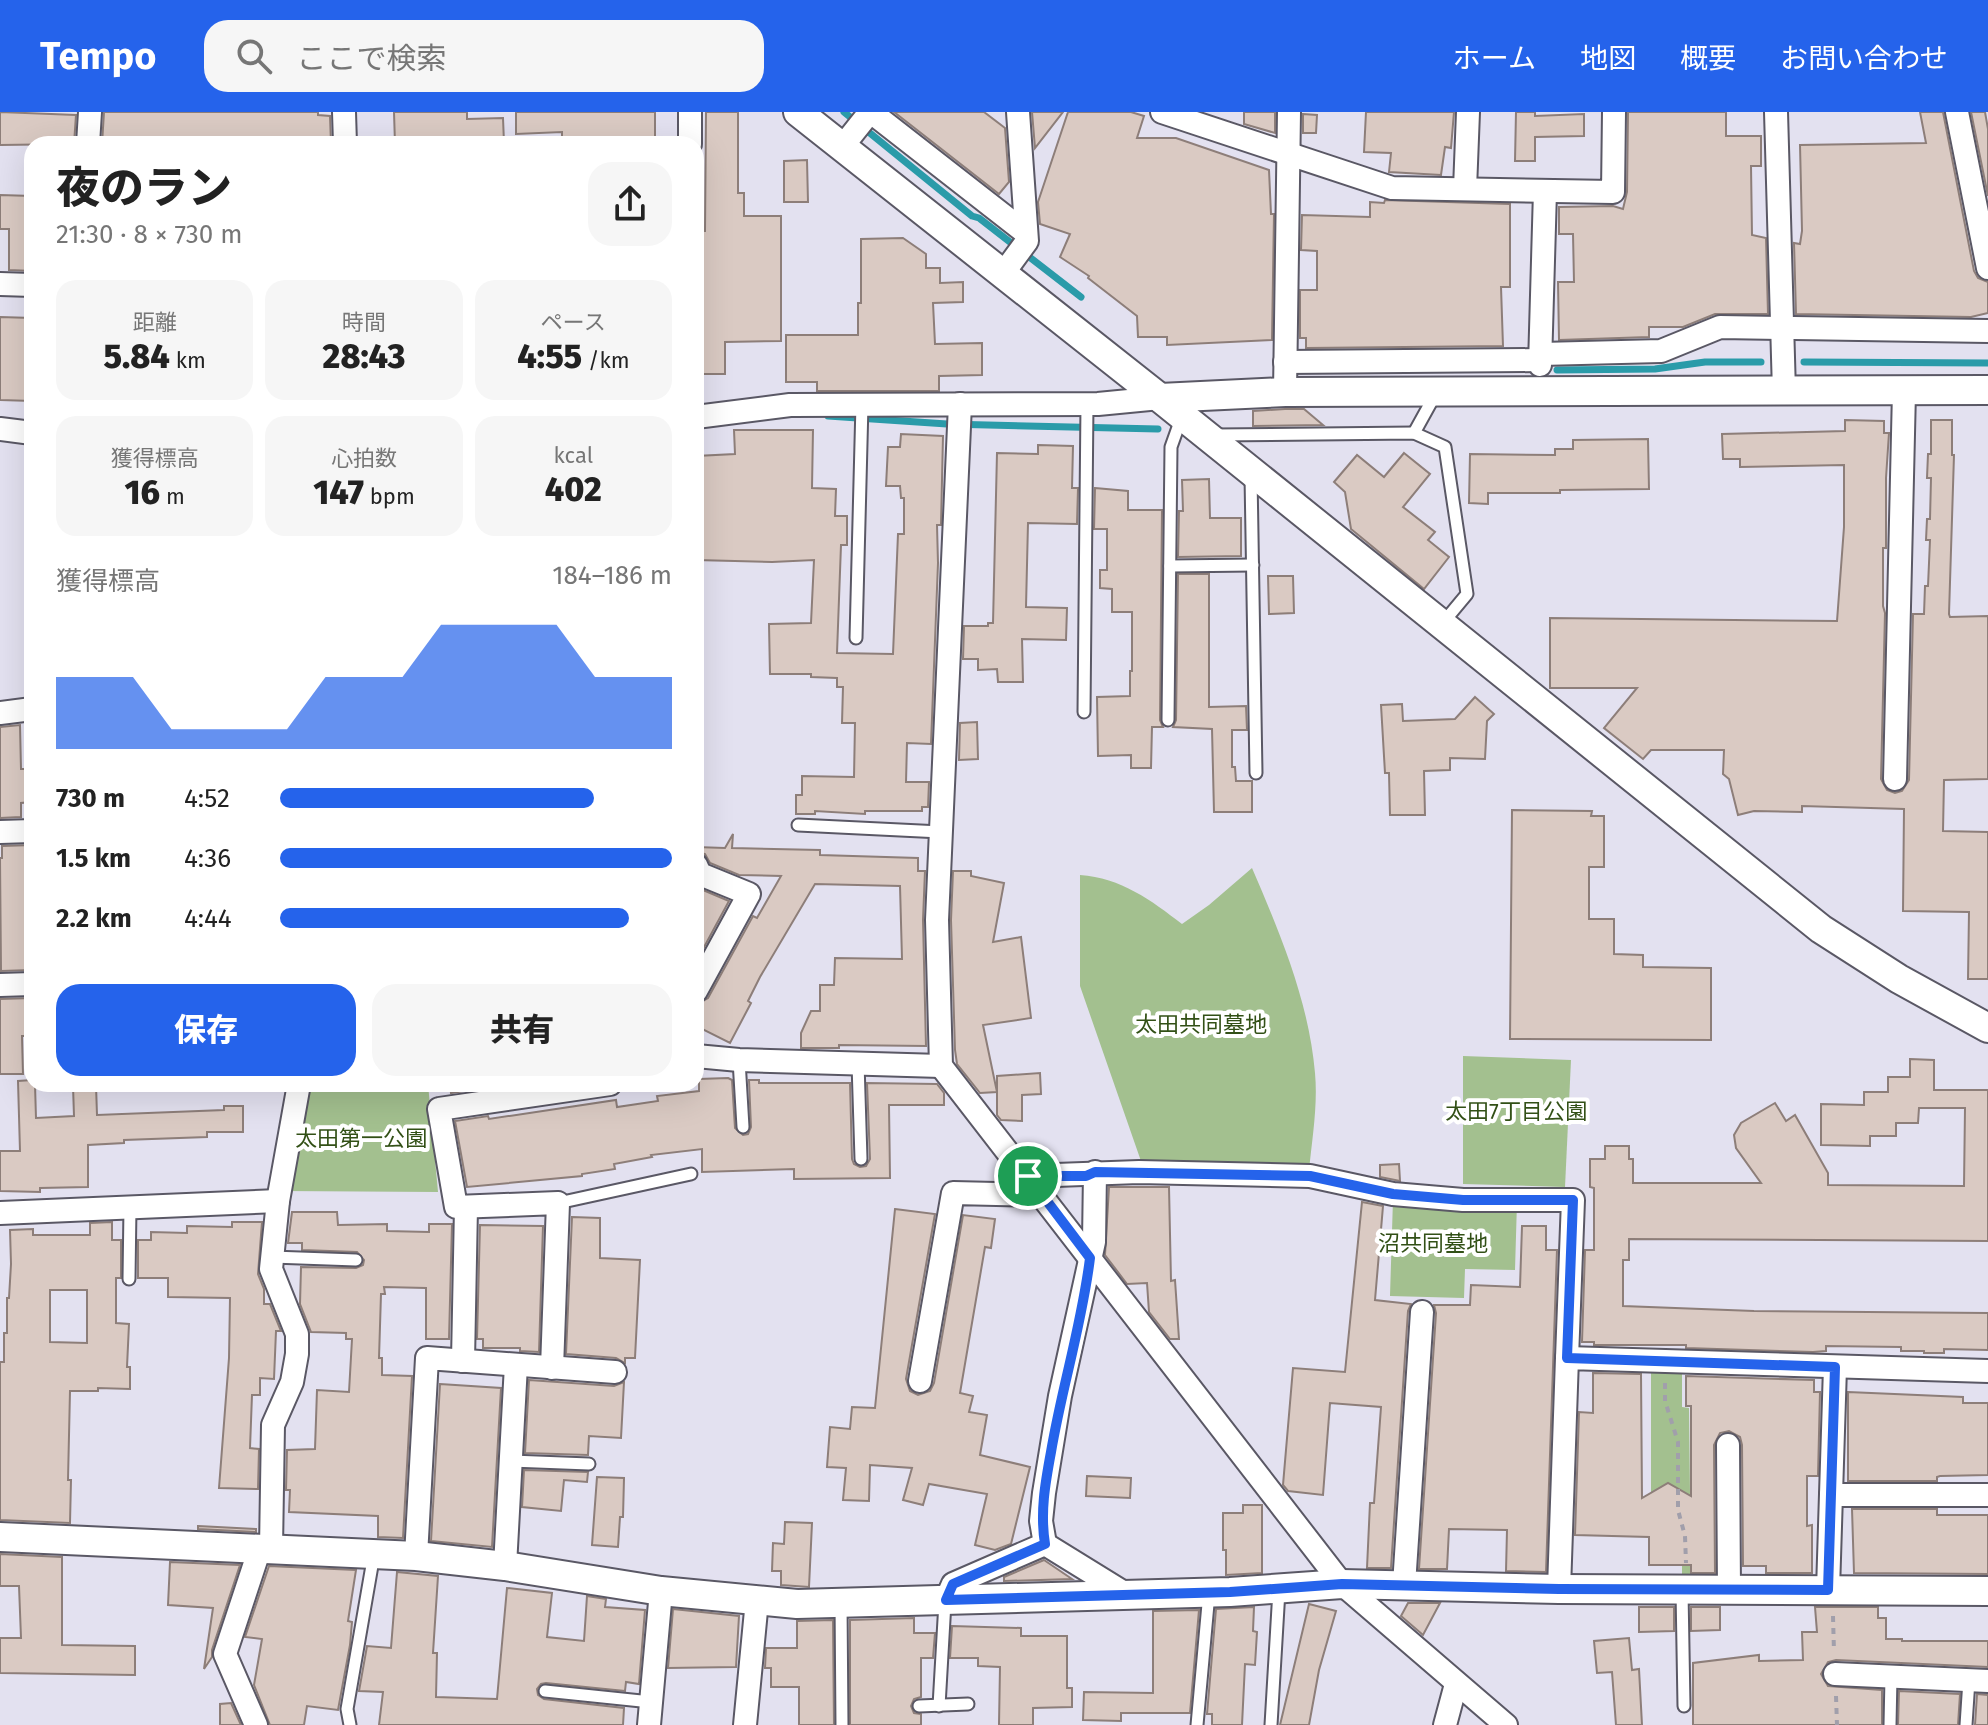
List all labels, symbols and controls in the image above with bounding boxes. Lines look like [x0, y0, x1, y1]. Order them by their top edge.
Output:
search box [204, 20, 764, 92]
text: Tempo [40, 33, 156, 79]
icon: search [232, 34, 276, 78]
text: ここで検索 [296, 41, 446, 77]
text: ホーム [1453, 42, 1536, 75]
text: 地図 [1580, 42, 1636, 75]
text: 概要 [1680, 42, 1736, 75]
text: お問い合わせ [1780, 42, 1948, 75]
text: 夜のラン [56, 162, 232, 215]
button: share [588, 162, 672, 246]
text: 21:30 · 8 × 730 m [56, 219, 243, 250]
text: 距離 [133, 309, 177, 336]
text: 時間 [342, 309, 386, 336]
text: ペース [541, 309, 606, 336]
text: 5.84 [104, 336, 170, 377]
text: 28:43 [323, 336, 405, 377]
text: 4:55 [517, 336, 582, 377]
text: km [170, 347, 206, 374]
text: /km [582, 347, 630, 374]
text: kcal [554, 442, 593, 469]
text: 獲得標高 [111, 445, 199, 472]
text: 心拍数 [331, 445, 397, 472]
text: 402 [545, 469, 602, 510]
text: 16 [125, 472, 160, 513]
text: 147 [313, 472, 364, 513]
text: m [160, 483, 185, 510]
text: bpm [364, 483, 415, 510]
text: 184–186 m [552, 560, 672, 591]
text: 獲得標高 [56, 566, 160, 597]
text: 730 m [56, 783, 125, 814]
text: 4:52 [184, 783, 230, 814]
text: 1.5 km [56, 843, 131, 874]
text: 4:36 [184, 843, 231, 874]
text: 2.2 km [56, 903, 132, 934]
text: 4:44 [184, 903, 232, 934]
button: 保存 [56, 984, 356, 1076]
button: 共有 [372, 984, 672, 1076]
park label: 太田共同墓地 [1135, 1011, 1267, 1038]
park label: 太田7丁目公園 [1445, 1098, 1587, 1125]
park label: 太田第一公園 [295, 1125, 427, 1152]
pin [994, 1142, 1062, 1210]
icon: arrive [1006, 1154, 1050, 1198]
park label: 沼共同墓地 [1378, 1230, 1488, 1257]

